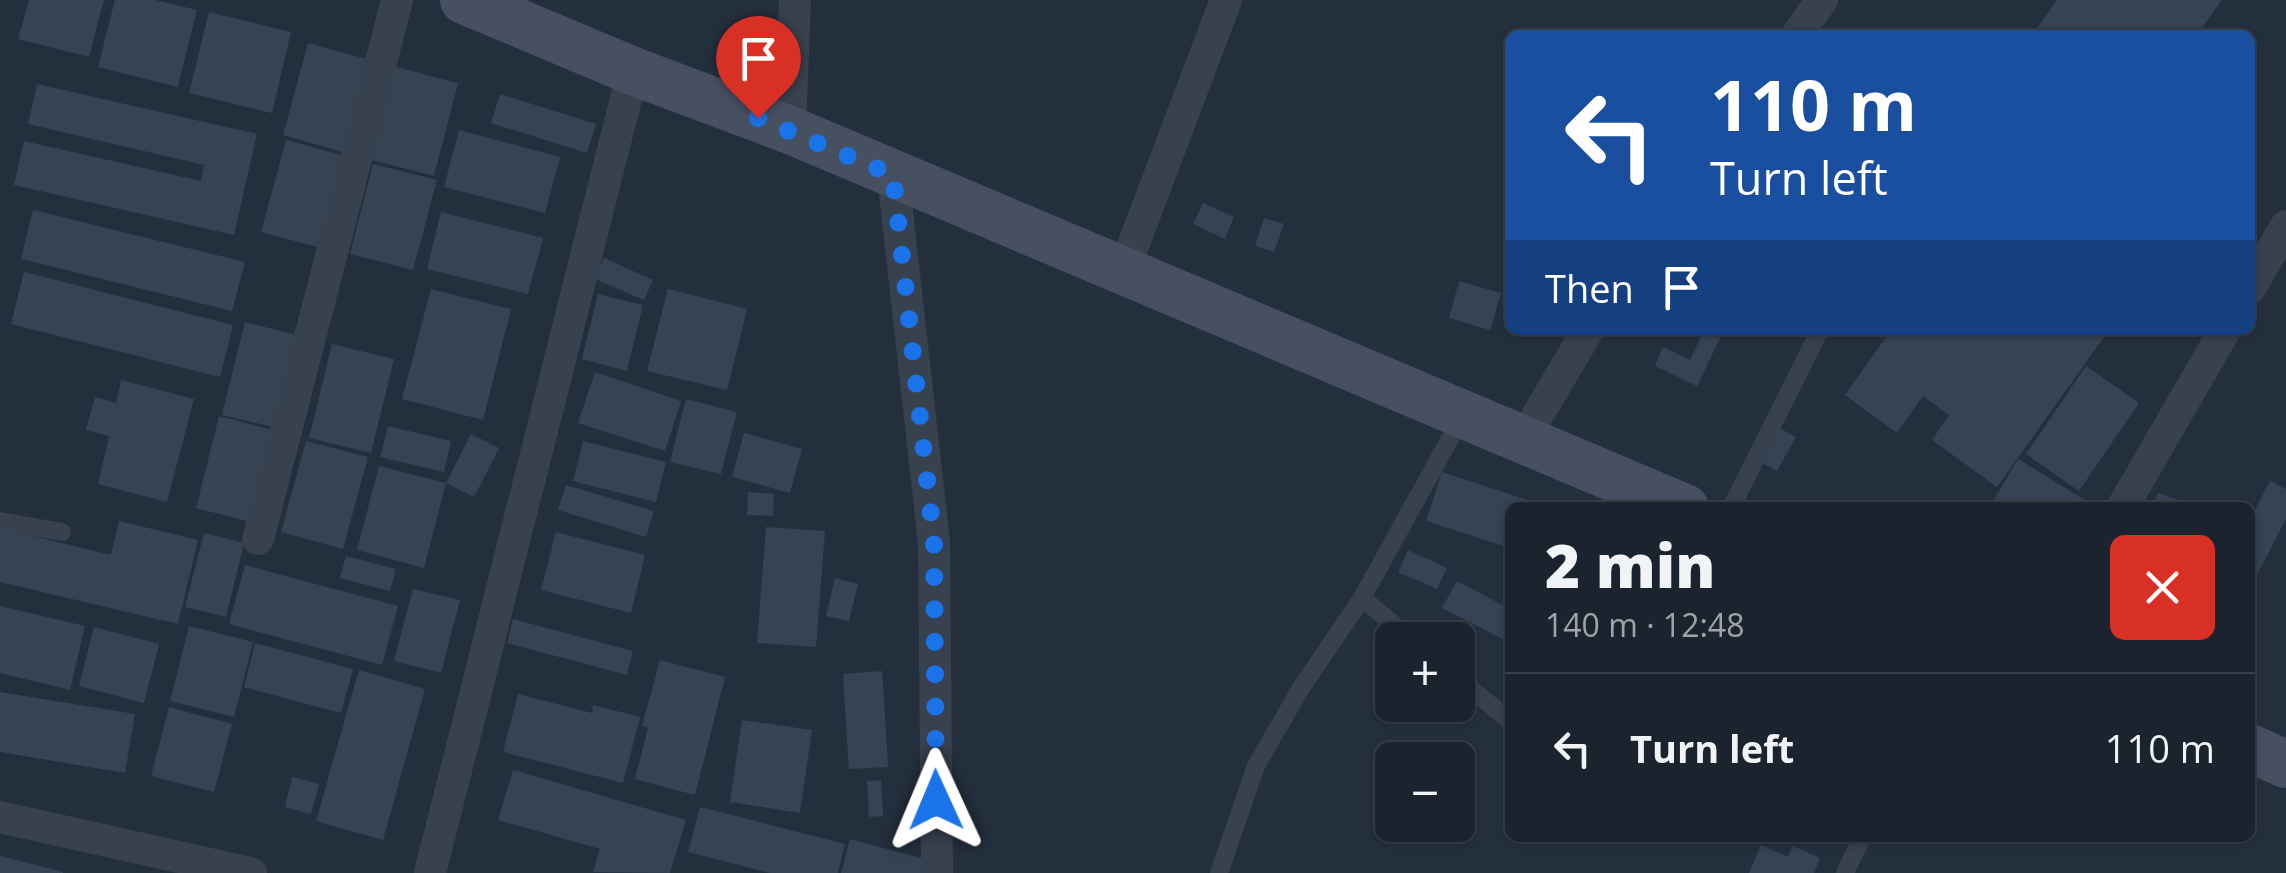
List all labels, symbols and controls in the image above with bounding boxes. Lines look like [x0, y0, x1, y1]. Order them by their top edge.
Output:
pin [716, 16, 801, 119]
icon: arrive [731, 31, 786, 86]
text: 110 m [1710, 56, 1917, 152]
icon: left [1545, 70, 1675, 200]
text: Turn left [1710, 147, 1888, 208]
icon: arrive [1654, 260, 1709, 315]
text: Then [1545, 262, 1634, 314]
text: 2 min [1545, 524, 1715, 606]
button: close [2110, 535, 2215, 640]
text: 140 m · 12:48 [1545, 603, 1744, 646]
map controls [1375, 622, 1475, 842]
button: + [1375, 622, 1475, 722]
icon: left [1545, 721, 1600, 776]
text: Turn left [1630, 722, 1794, 774]
text: 110 m [2105, 722, 2215, 774]
button: − [1375, 742, 1475, 842]
position arrow [884, 748, 988, 852]

